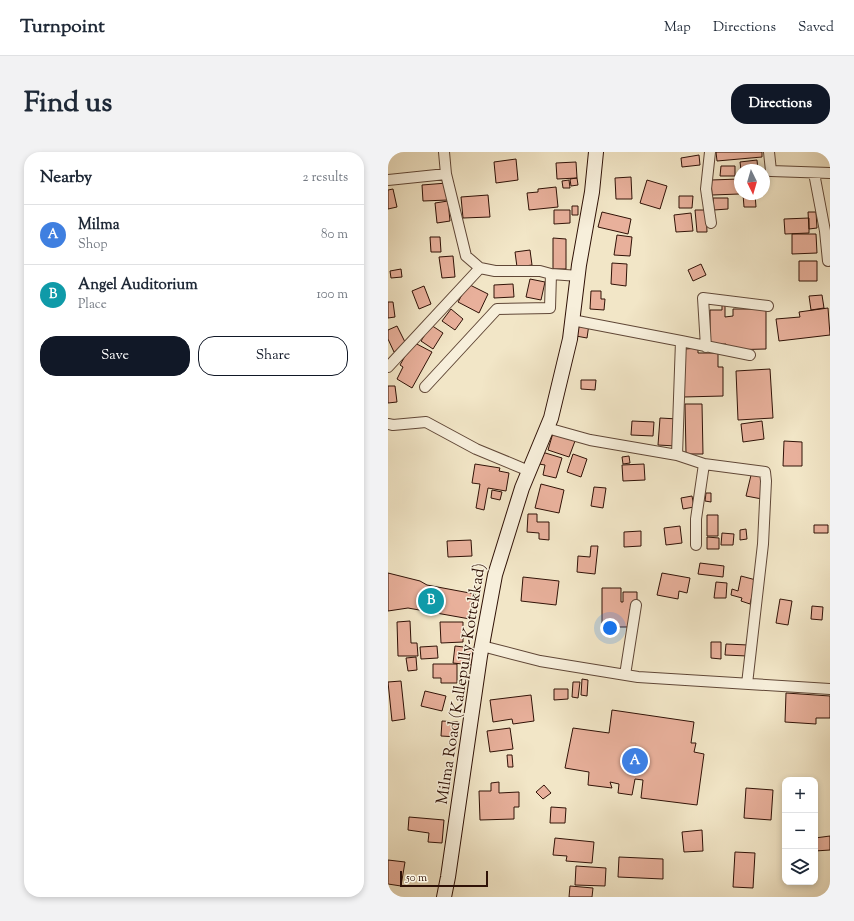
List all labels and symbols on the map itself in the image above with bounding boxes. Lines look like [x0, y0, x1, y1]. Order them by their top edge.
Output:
north arrow [734, 164, 770, 200]
street label: Milma Road (Kallepully-Kottekkad) [432, 562, 492, 806]
pin: B [418, 586, 444, 616]
your location [600, 618, 620, 638]
pin: A [622, 746, 648, 776]
scale bar [400, 869, 488, 888]

